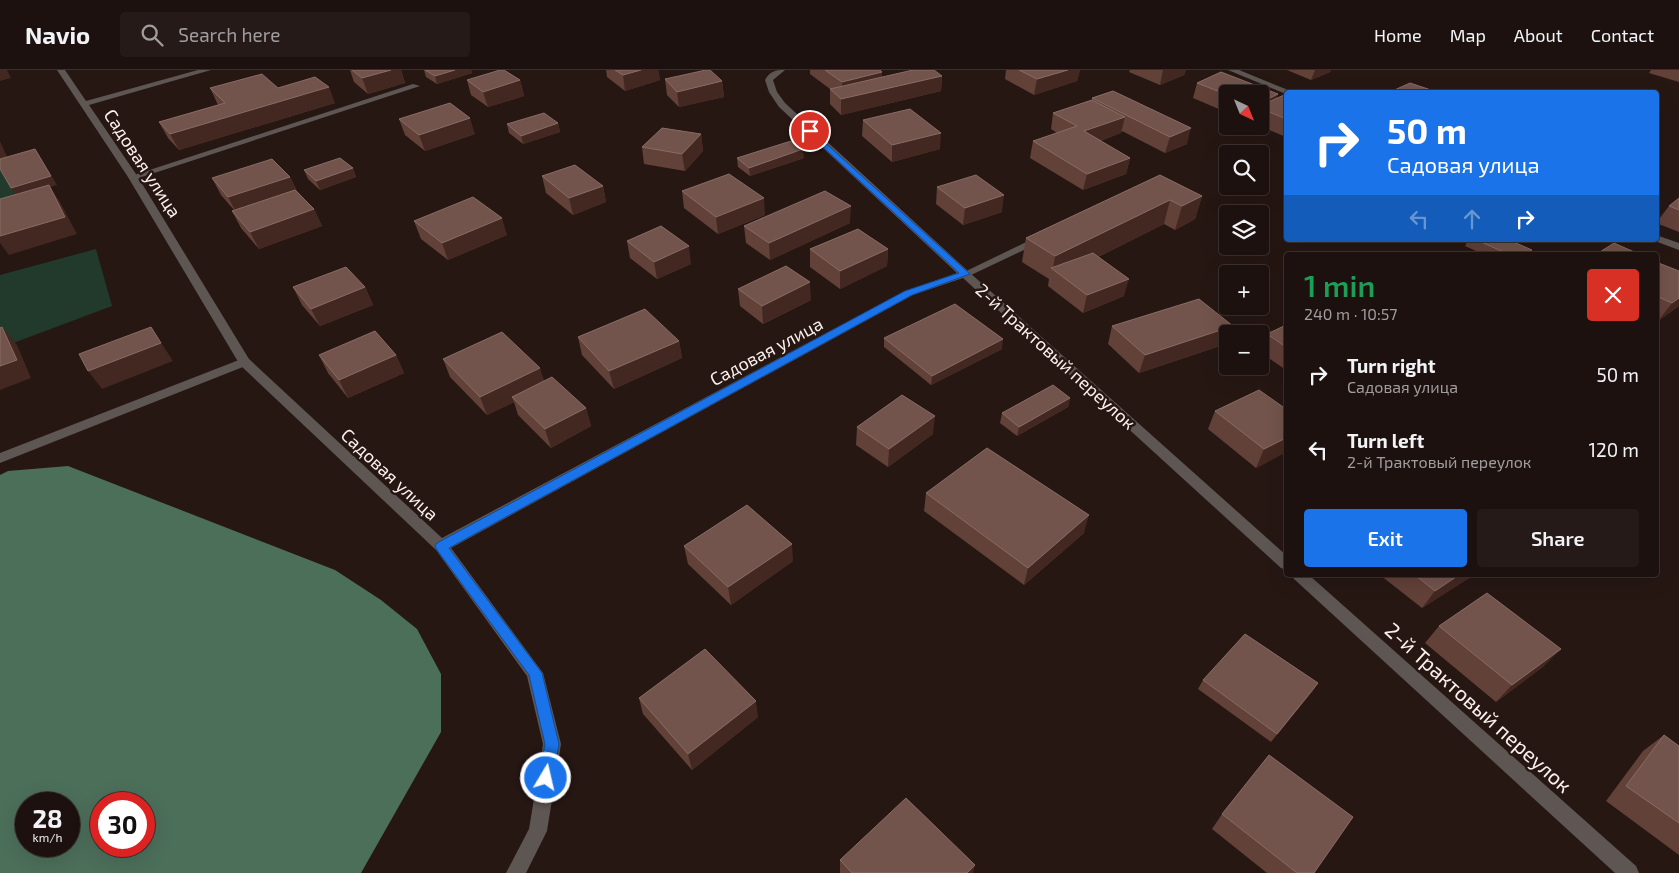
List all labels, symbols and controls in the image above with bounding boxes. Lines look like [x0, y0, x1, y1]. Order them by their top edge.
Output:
search box [120, 12, 470, 57]
text: Navio [25, 20, 90, 49]
icon: search [138, 21, 166, 49]
text: Search here [178, 23, 280, 46]
text: Home [1374, 24, 1422, 46]
text: Map [1450, 24, 1486, 46]
text: About [1514, 24, 1563, 46]
text: Contact [1591, 24, 1654, 46]
north arrow [1219, 85, 1269, 135]
map controls [1219, 85, 1269, 375]
street label: Садовая улица [100, 105, 186, 221]
text: 50 m [1387, 109, 1467, 151]
pin [789, 110, 831, 152]
icon: right [1304, 110, 1369, 175]
icon: arrive [796, 117, 824, 145]
button: search [1219, 145, 1269, 195]
text: Садовая улица [1387, 151, 1540, 177]
button: layers [1219, 205, 1269, 255]
icon: left [1405, 205, 1433, 233]
icon: ahead [1458, 205, 1486, 233]
icon: right [1511, 205, 1539, 233]
button: + [1219, 265, 1269, 315]
text: 1 min [1304, 267, 1375, 303]
button: close [1587, 269, 1639, 321]
street label: 2-й Трактовый переулок [972, 278, 1141, 434]
text: 240 m · 10:57 [1304, 304, 1398, 323]
street label: Садовая улица [706, 312, 826, 390]
button: − [1219, 325, 1269, 375]
text: Turn right [1347, 354, 1435, 377]
icon: right [1304, 361, 1332, 389]
text: 50 m [1596, 363, 1639, 386]
text: Садовая улица [1347, 377, 1458, 396]
street label: Садовая улица [337, 423, 443, 525]
text: Turn left [1347, 429, 1424, 452]
icon: left [1304, 436, 1332, 464]
text: 120 m [1588, 438, 1639, 461]
text: 2-й Трактовый переулок [1347, 452, 1531, 471]
button: Exit [1304, 509, 1467, 567]
button: Share [1477, 509, 1639, 567]
street label: 2-й Трактовый переулок [1380, 617, 1577, 798]
position arrow [519, 751, 571, 803]
speed limit sign: 30 [90, 792, 155, 857]
text: 28 [32, 803, 63, 833]
text: km/h [33, 830, 62, 844]

